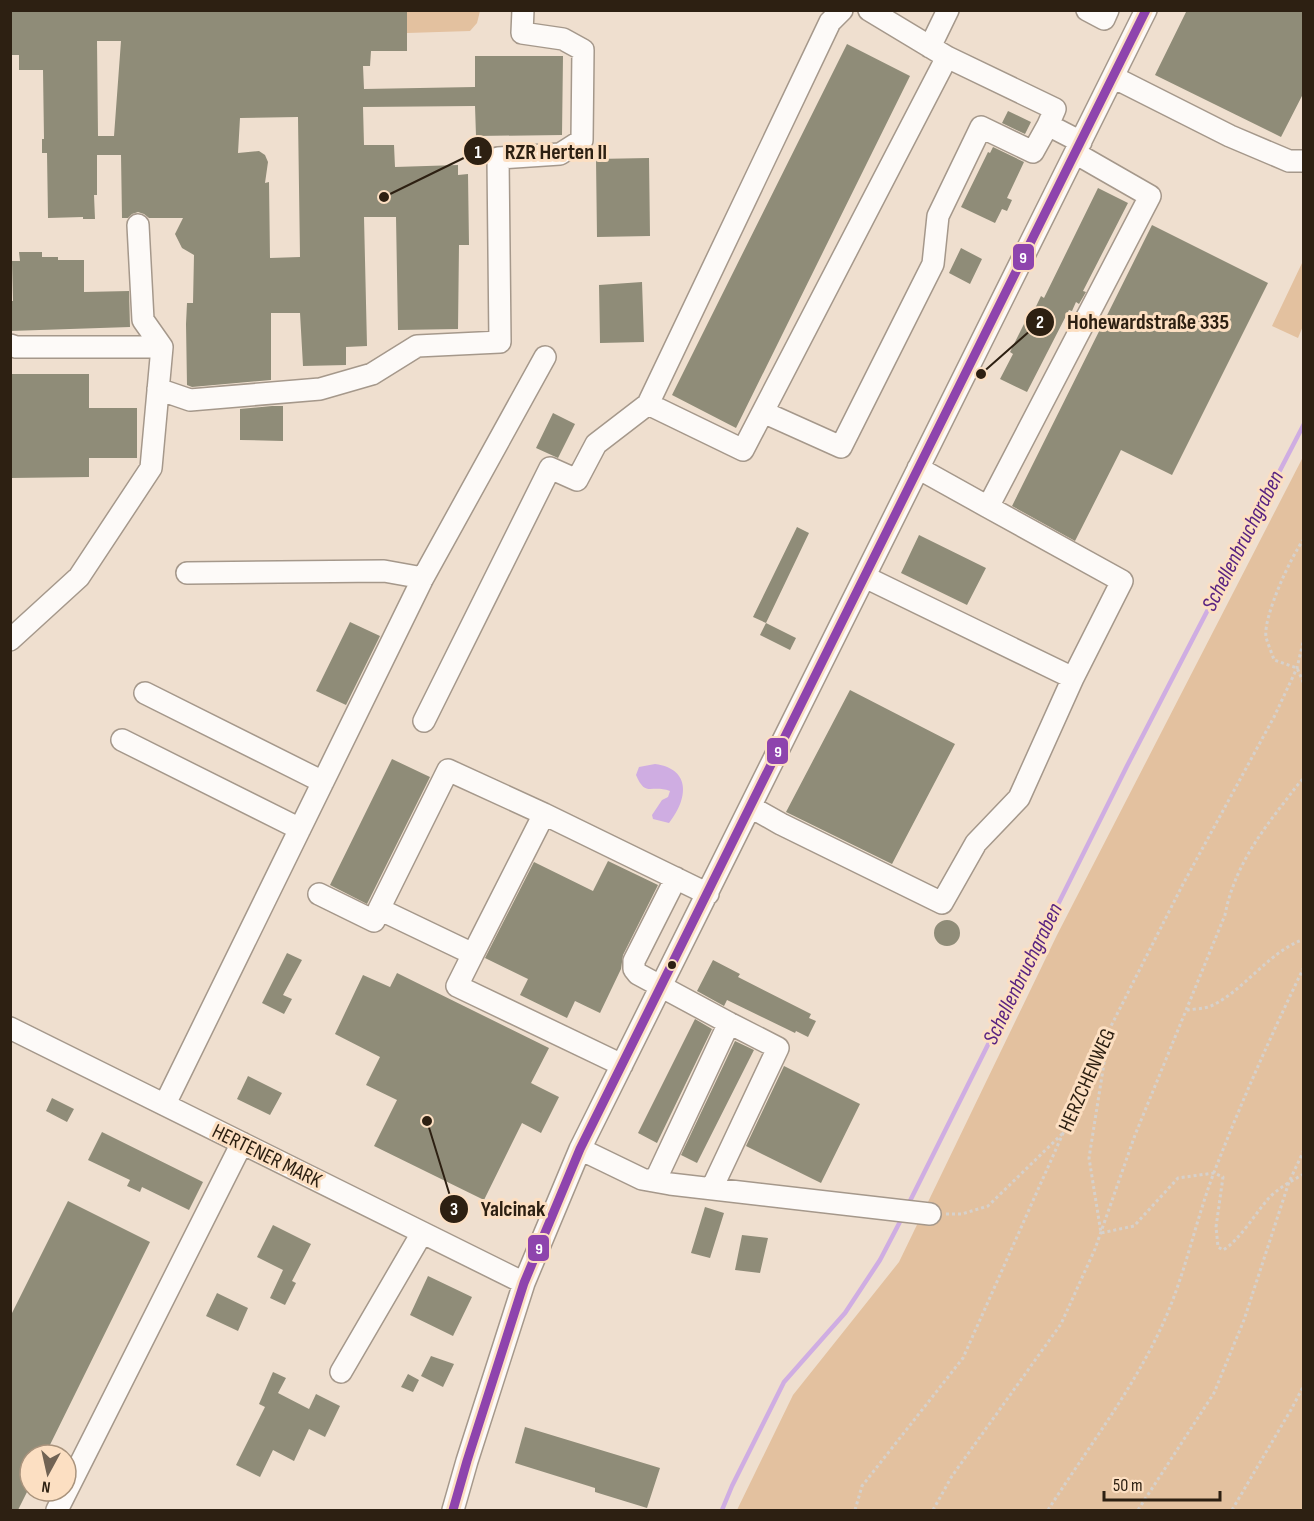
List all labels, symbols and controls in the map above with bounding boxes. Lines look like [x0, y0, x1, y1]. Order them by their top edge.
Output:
callout: RZR Herten II [463, 131, 619, 171]
text: RZR Herten II [505, 139, 607, 166]
text: 1 [474, 142, 482, 163]
line badge: 9 [1012, 243, 1035, 271]
text: 9 [1019, 249, 1027, 268]
callout: Hohewardstraße 335 [1025, 302, 1241, 342]
text: Hohewardstraße 335 [1067, 309, 1229, 336]
text: 2 [1036, 312, 1044, 333]
water label: Schellenbruchgraben [1196, 466, 1290, 616]
line badge: 9 [766, 737, 789, 765]
text: 9 [774, 743, 782, 762]
water label: Schellenbruchgraben [977, 899, 1069, 1049]
unlabelled marker [666, 959, 678, 971]
street label: HERZCHENWEG [1053, 1025, 1121, 1135]
street label: HERTENER MARK [208, 1119, 326, 1194]
callout: Yalcinak [439, 1189, 557, 1229]
text: Yalcinak [481, 1196, 546, 1223]
text: 3 [450, 1199, 458, 1220]
line badge: 9 [527, 1234, 550, 1262]
text: 9 [535, 1240, 543, 1259]
north arrow [18, 1443, 78, 1503]
scale bar [1104, 1464, 1220, 1502]
text: 50 m [1113, 1475, 1143, 1496]
text: N [41, 1476, 52, 1496]

